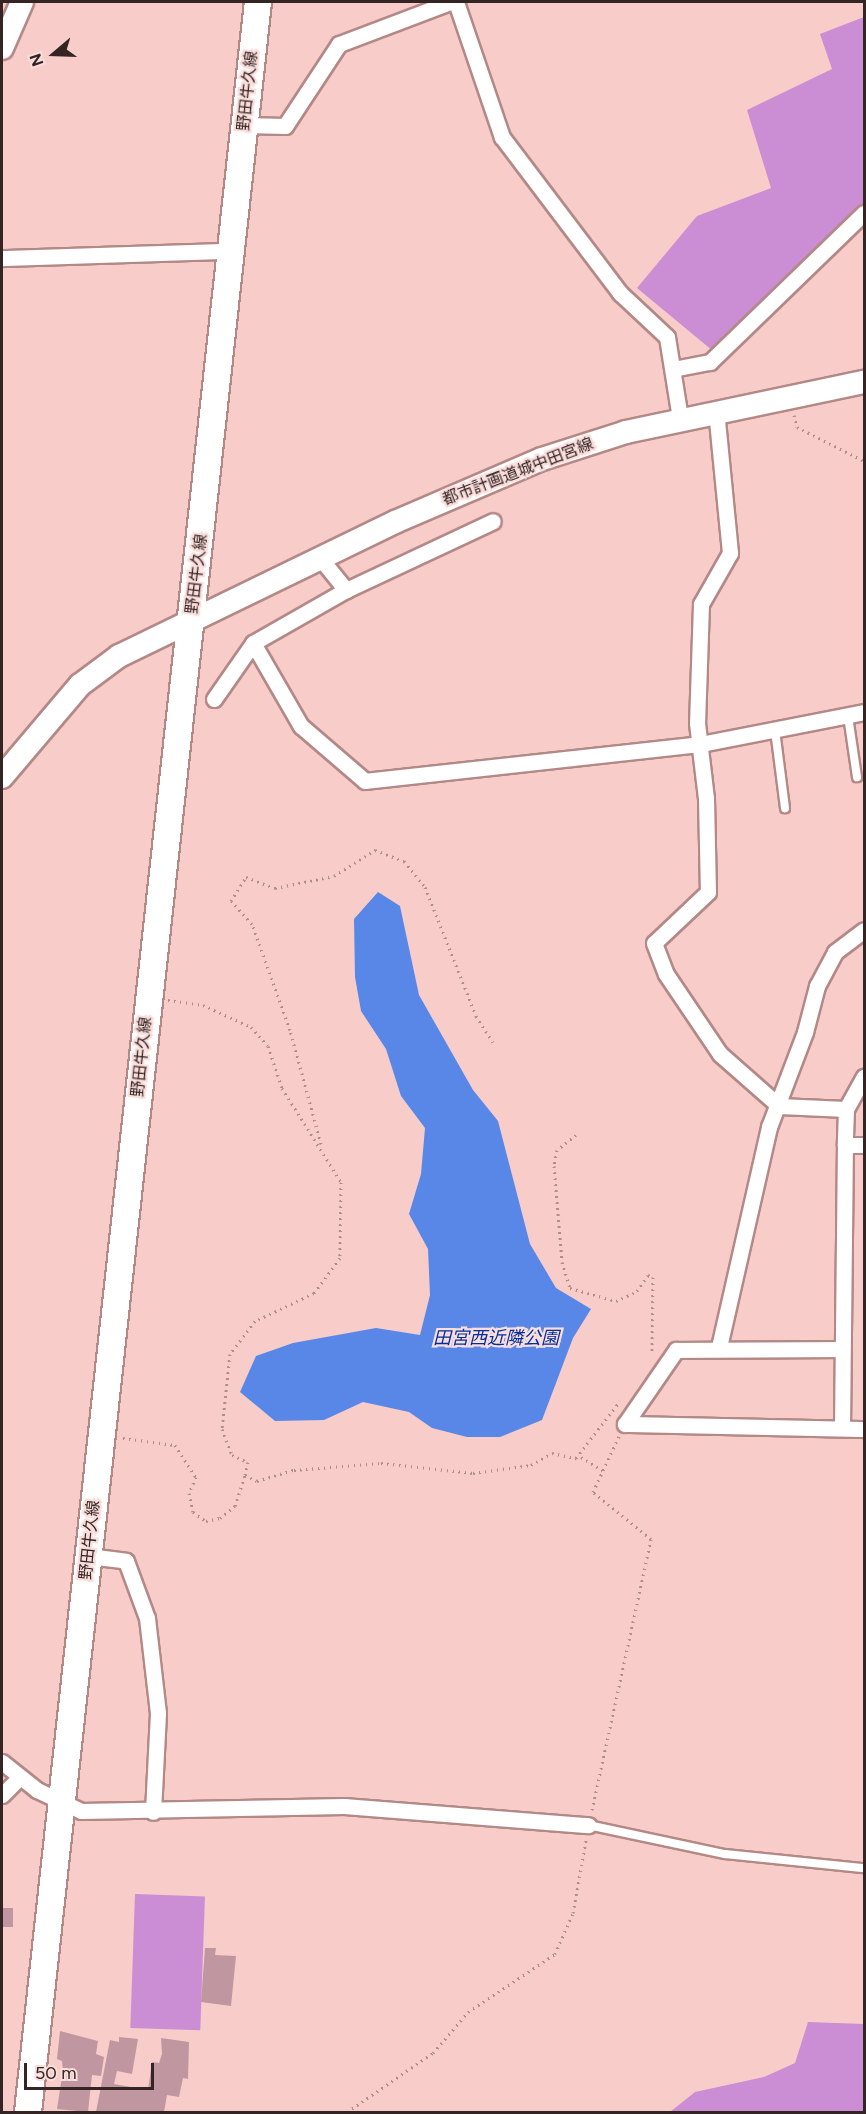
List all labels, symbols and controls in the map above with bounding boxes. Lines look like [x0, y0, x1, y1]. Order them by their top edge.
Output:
north arrow [24, 24, 84, 84]
street label: 野田牛久線 [234, 50, 262, 132]
text: N [26, 51, 48, 69]
street label: 都市計画道城中田宮線 [440, 434, 596, 510]
street label: 野田牛久線 [183, 533, 211, 615]
street label: 野田牛久線 [128, 1016, 156, 1098]
water label: 田宮西近隣公園 [433, 1327, 559, 1349]
street label: 野田牛久線 [76, 1499, 104, 1581]
scale bar [27, 2051, 158, 2089]
text: 50 m [35, 2062, 77, 2084]

